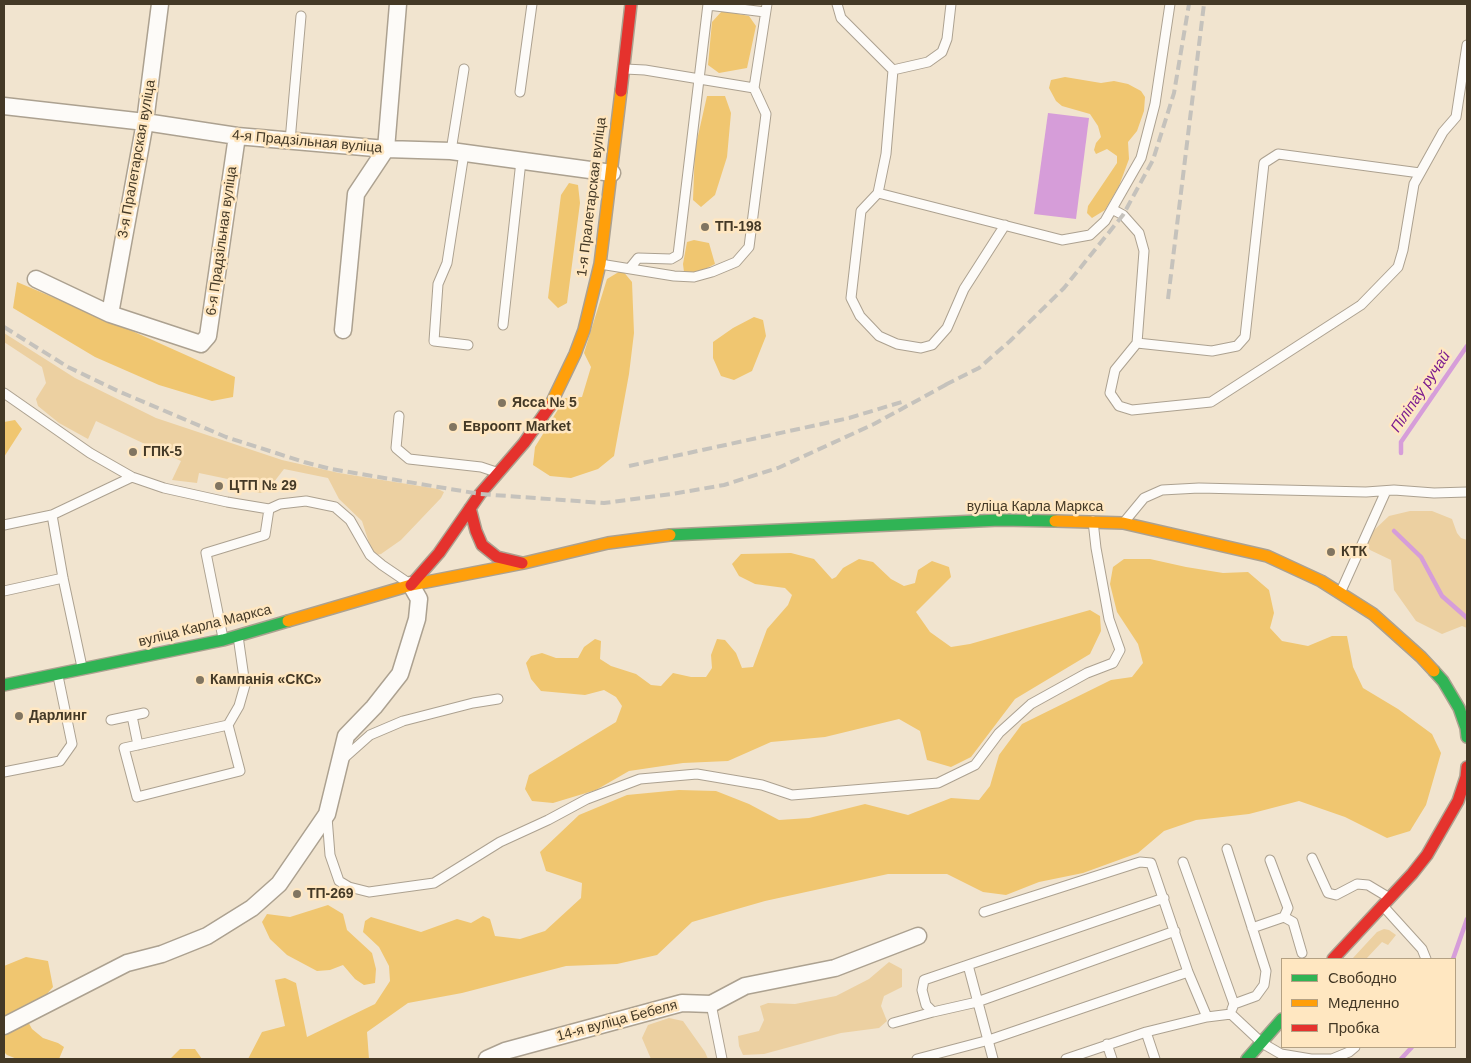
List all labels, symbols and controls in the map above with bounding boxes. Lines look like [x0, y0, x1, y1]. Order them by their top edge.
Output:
street label: 3-я Пралетарская вуліца [115, 79, 159, 239]
street label: 1-я Пралетарская вуліца [574, 116, 610, 278]
street label: 4-я Прадзільная вуліца [231, 127, 383, 157]
street label: 6-я Прадзільная вуліца [203, 165, 241, 317]
place label: ТП-198 [715, 219, 762, 235]
marker: ТП-198 [699, 221, 711, 233]
water label: Піліпаў ручай [1387, 348, 1455, 436]
place label: Ясса № 5 [512, 395, 577, 411]
marker: Ясса № 5 [496, 397, 508, 409]
place label: Евроопт Market [463, 419, 571, 435]
marker: Евроопт Market [447, 421, 459, 433]
place label: ГПК-5 [143, 444, 182, 460]
marker: ГПК-5 [127, 446, 139, 458]
place label: ЦТП № 29 [229, 478, 297, 494]
marker: ЦТП № 29 [213, 480, 225, 492]
street label: вуліца Карла Маркса [967, 499, 1103, 515]
place label: КТК [1341, 544, 1367, 560]
marker: КТК [1325, 546, 1337, 558]
street label: вуліца Карла Маркса [137, 601, 273, 651]
place label: Кампанія «СКС» [210, 672, 322, 688]
marker: Кампанія «СКС» [194, 674, 206, 686]
place label: Дарлинг [29, 708, 87, 724]
marker: Дарлинг [13, 710, 25, 722]
place label: ТП-269 [307, 886, 354, 902]
marker: ТП-269 [291, 888, 303, 900]
legend [1281, 958, 1456, 1048]
text: Свободно [1328, 969, 1397, 986]
text: Медленно [1328, 994, 1399, 1011]
street label: 14-я вуліца Бебеля [555, 997, 679, 1045]
text: Пробка [1328, 1019, 1379, 1036]

